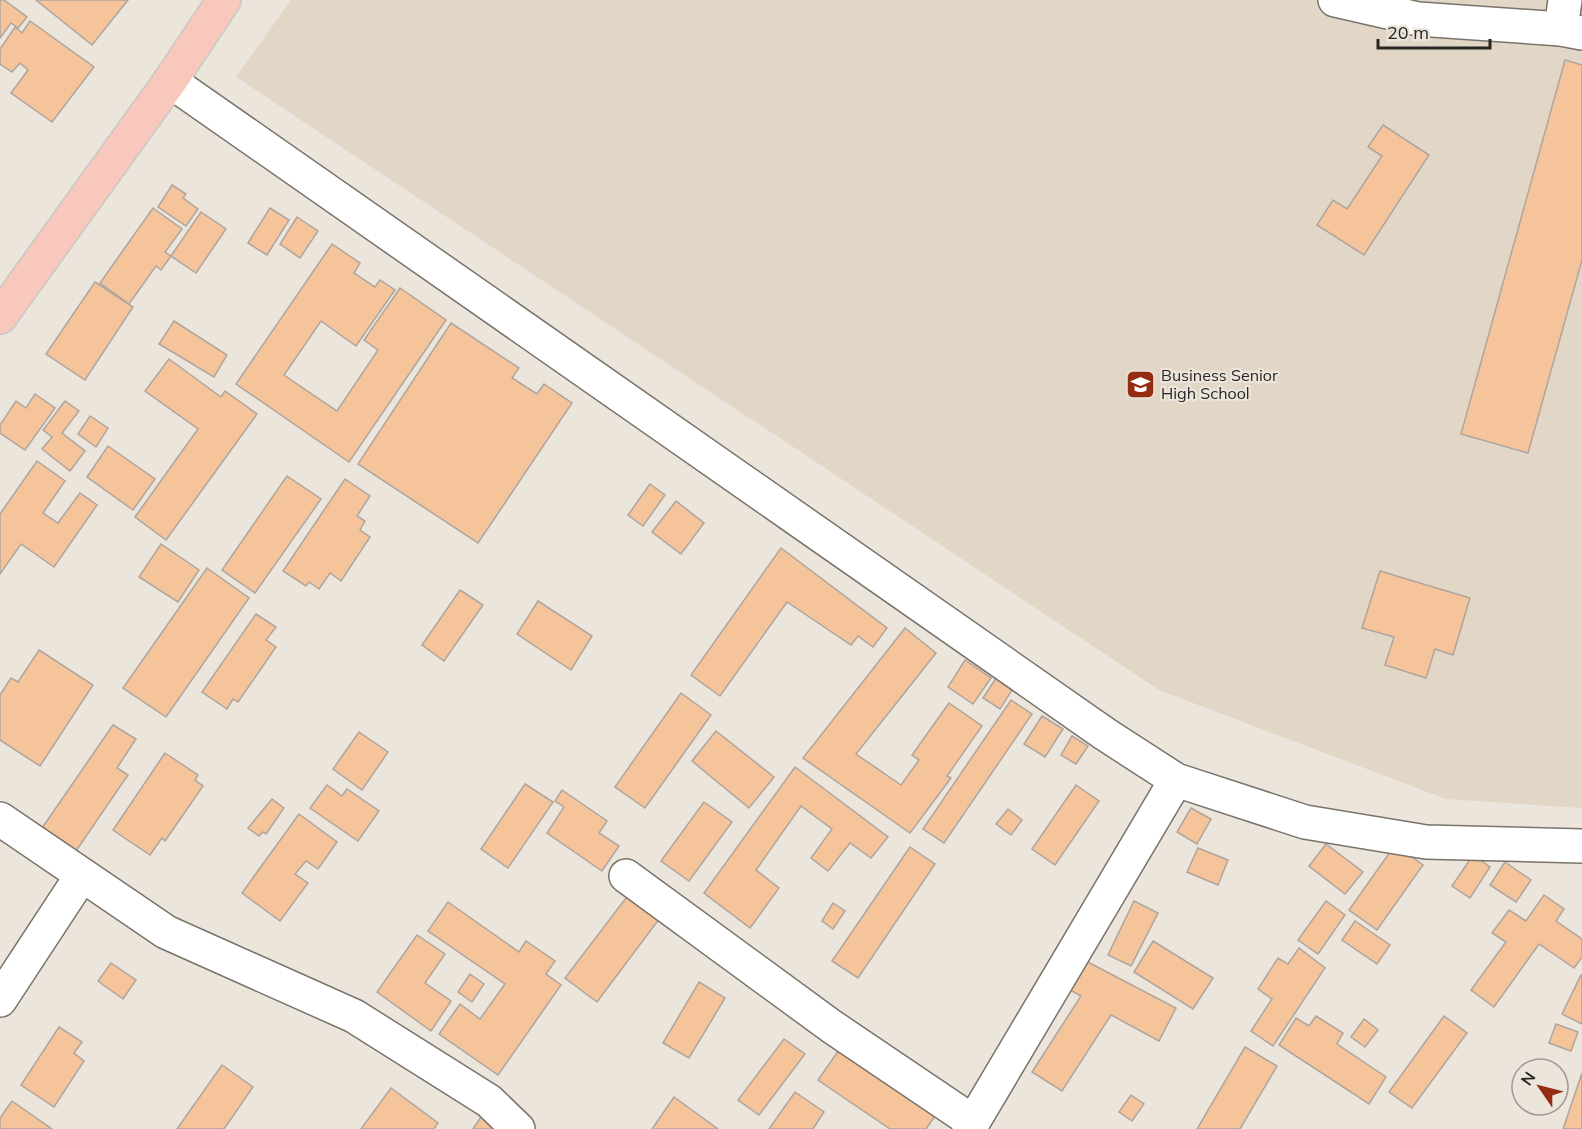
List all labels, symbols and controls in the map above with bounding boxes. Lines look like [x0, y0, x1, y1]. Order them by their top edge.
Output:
scale bar [1378, 12, 1490, 50]
text: 20 m [1387, 21, 1429, 44]
place label: Business Senior High School [1161, 365, 1278, 403]
school or university icon: Business Senior High School [1124, 368, 1156, 400]
north arrow [1510, 1057, 1570, 1117]
text: N [1516, 1068, 1539, 1089]

